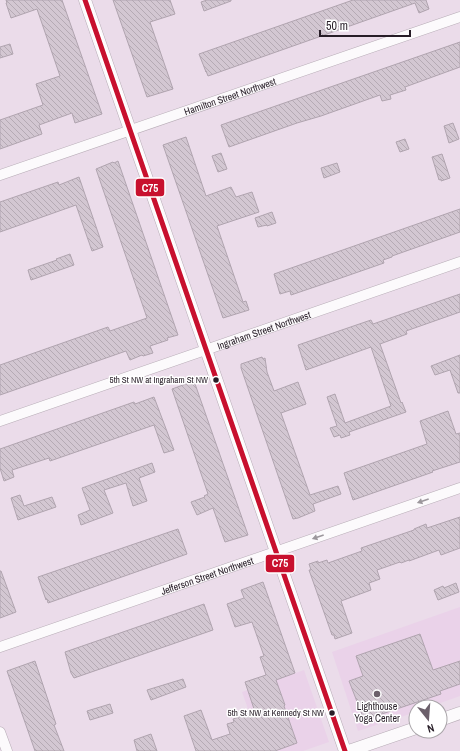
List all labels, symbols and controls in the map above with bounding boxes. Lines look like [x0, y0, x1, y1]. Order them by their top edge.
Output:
scale bar [320, 12, 410, 38]
text: 50 m [326, 18, 348, 34]
street label: Hamilton Street Northwest [182, 74, 278, 118]
line badge: C75 [135, 178, 165, 197]
text: C75 [142, 181, 158, 195]
street label: Ingraham Street Northwest [215, 307, 313, 352]
place label: 5th St NW at Ingraham St NW [110, 374, 208, 386]
marker: 5th St NW at Ingraham St NW [211, 375, 221, 385]
one-way arrow [417, 498, 429, 504]
one-way arrow [312, 534, 324, 540]
street label: Jefferson Street Northwest [159, 553, 256, 597]
line badge: C75 [265, 554, 295, 573]
text: C75 [272, 556, 288, 570]
marker: Lighthouse Yoga Center [372, 689, 382, 699]
north arrow [408, 699, 448, 739]
place label: Lighthouse Yoga Center [354, 700, 400, 725]
place label: 5th St NW at Kennedy St NW [228, 707, 324, 719]
marker: 5th St NW at Kennedy St NW [327, 708, 337, 718]
text: N [426, 721, 436, 736]

